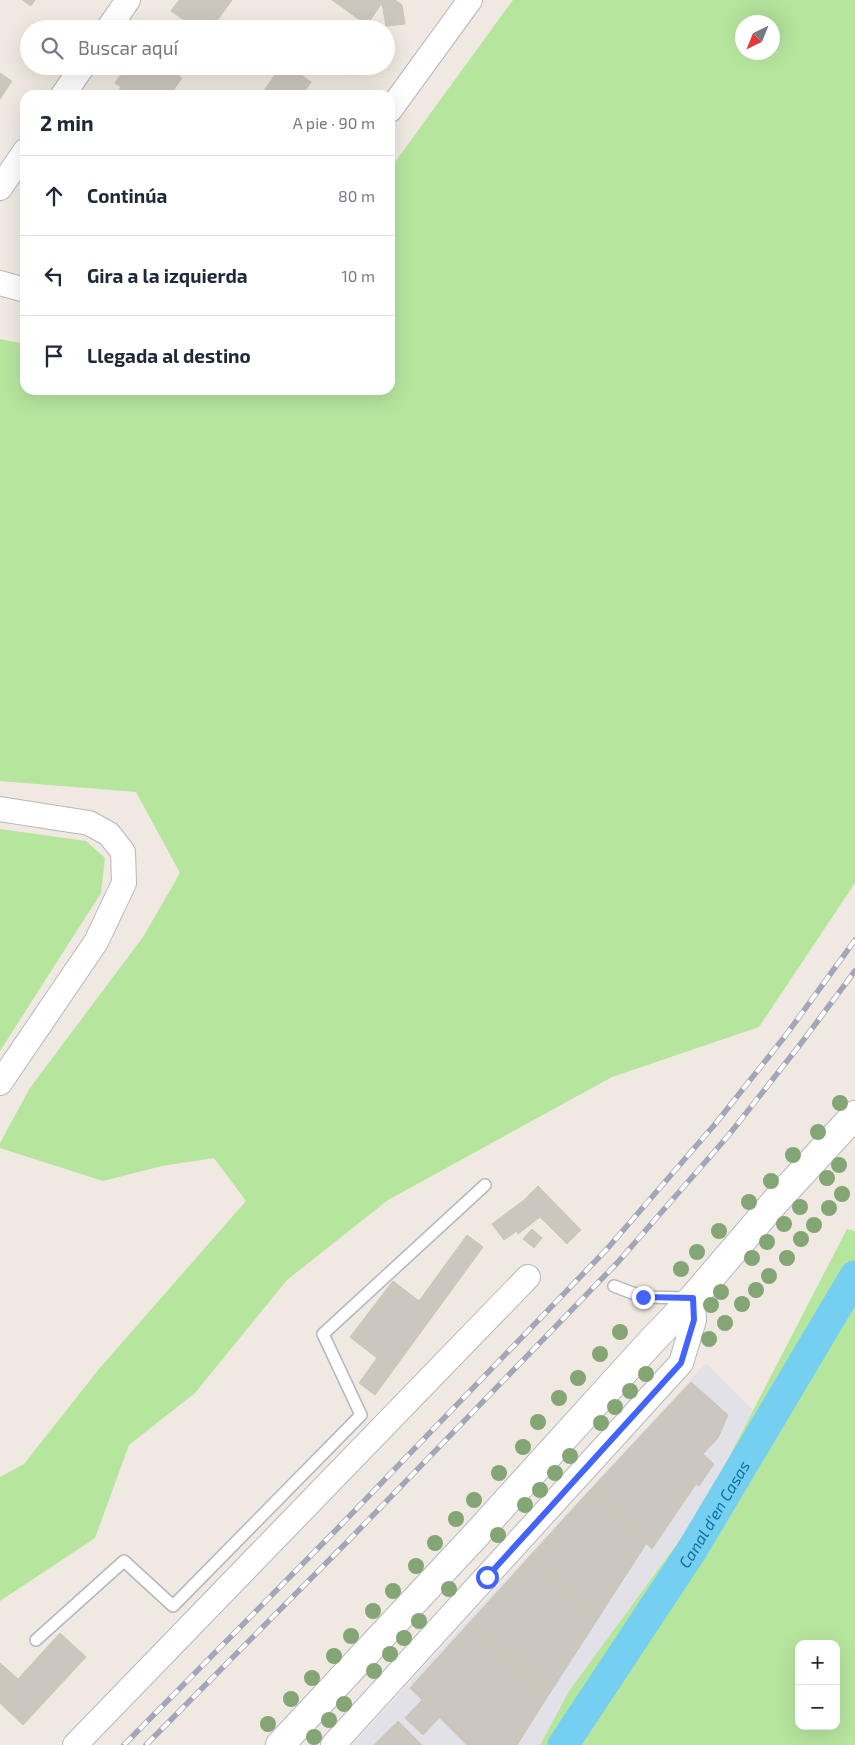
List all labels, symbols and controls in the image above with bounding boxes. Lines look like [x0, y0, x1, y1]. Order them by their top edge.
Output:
north arrow [735, 15, 780, 60]
search box [20, 20, 395, 75]
icon: search [38, 34, 66, 62]
text: Buscar aquí [78, 36, 178, 59]
text: 2 min [40, 110, 94, 135]
text: A pie · 90 m [293, 113, 375, 132]
icon: ahead [40, 182, 68, 210]
text: Continúa [87, 184, 167, 207]
text: 80 m [338, 186, 375, 205]
icon: left [40, 262, 68, 290]
text: Gira a la izquierda [87, 264, 248, 287]
text: 10 m [341, 266, 375, 285]
icon: arrive [40, 342, 68, 370]
text: Llegada al destino [87, 344, 251, 367]
route end [632, 1286, 655, 1309]
water label: Canal d'en Casas [674, 1457, 753, 1571]
route start [476, 1566, 499, 1589]
map controls [795, 1640, 840, 1730]
button: + [795, 1640, 840, 1685]
button: − [795, 1685, 840, 1730]

